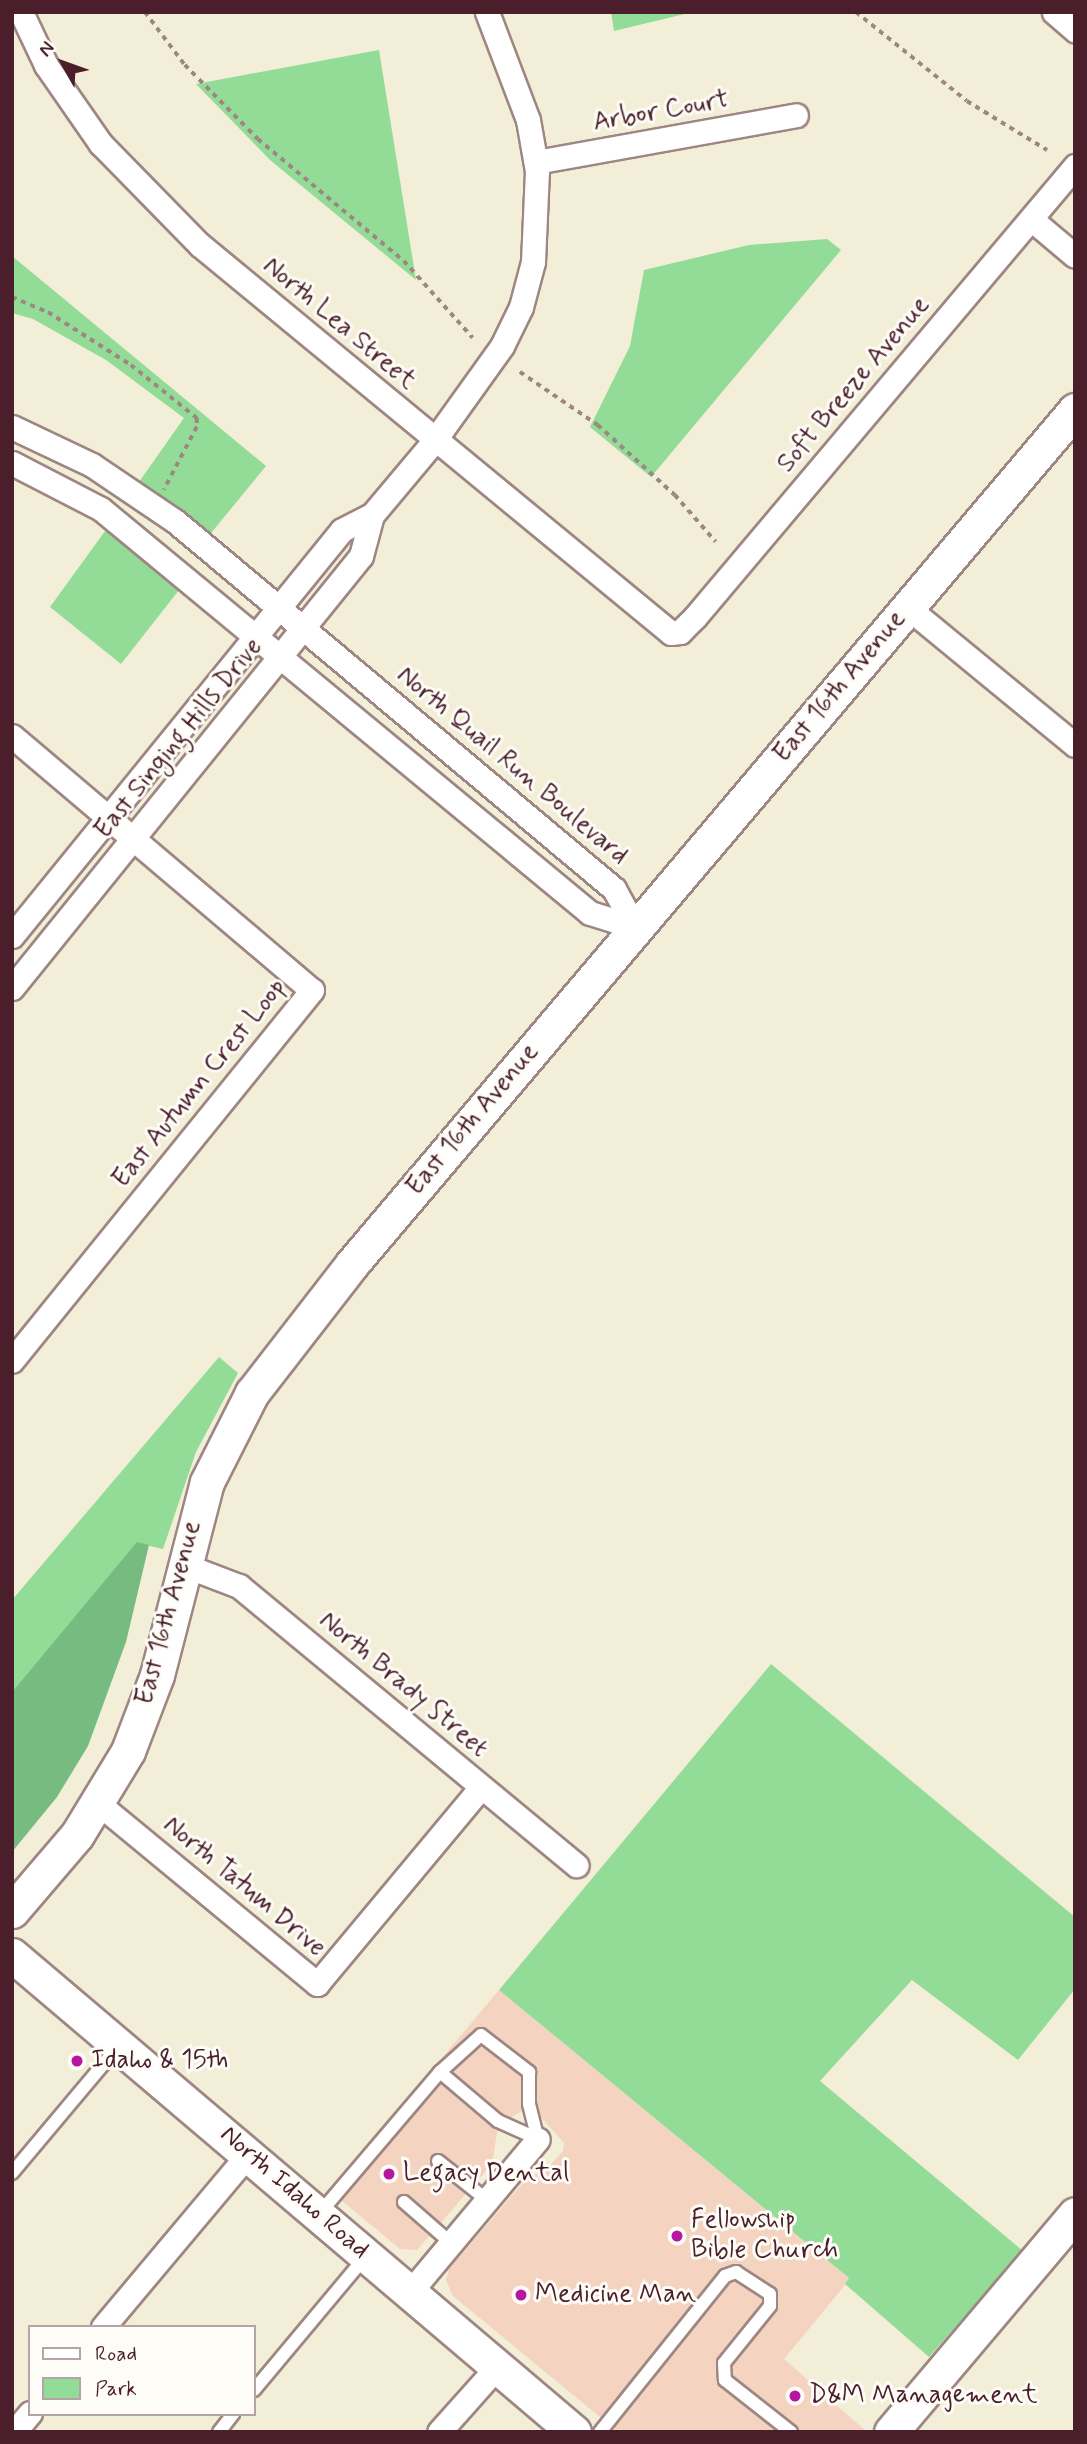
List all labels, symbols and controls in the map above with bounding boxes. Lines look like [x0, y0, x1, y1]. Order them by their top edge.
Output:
north arrow [28, 28, 98, 98]
text: N [33, 36, 60, 62]
street label: Arbor Court [592, 85, 730, 139]
street label: North Lea Street [256, 251, 422, 397]
street label: Soft Breeze Avenue [771, 291, 937, 479]
street label: East 16th Avenue [767, 604, 913, 770]
street label: East Singing Hills Drive [89, 632, 269, 846]
street label: North Quail Run Boulevard [394, 663, 630, 869]
street label: East Autumn Crest Loop [106, 973, 294, 1195]
street label: East 16th Avenue [400, 1037, 546, 1203]
street label: East 16th Avenue [129, 1518, 209, 1708]
street label: North Brady Street [311, 1604, 495, 1766]
street label: North Tatum Drive [157, 1810, 331, 1964]
place label: Idaho & 15th [91, 2045, 228, 2077]
marker: Idaho & 15th [69, 2053, 85, 2069]
street label: North Idaho Road [213, 2120, 375, 2266]
place label: Legacy Dental [403, 2158, 561, 2190]
marker: Legacy Dental [381, 2166, 397, 2182]
place label: Fellowship Bible Church [691, 2205, 836, 2266]
marker: Fellowship Bible Church [669, 2228, 685, 2244]
place label: Medicine Man [535, 2279, 690, 2311]
marker: Medicine Man [513, 2287, 529, 2303]
legend [28, 2325, 256, 2416]
text: Road [95, 2340, 137, 2368]
text: Park [95, 2375, 137, 2403]
place label: D&M Management [809, 2380, 1020, 2412]
marker: D&M Management [787, 2388, 803, 2404]

